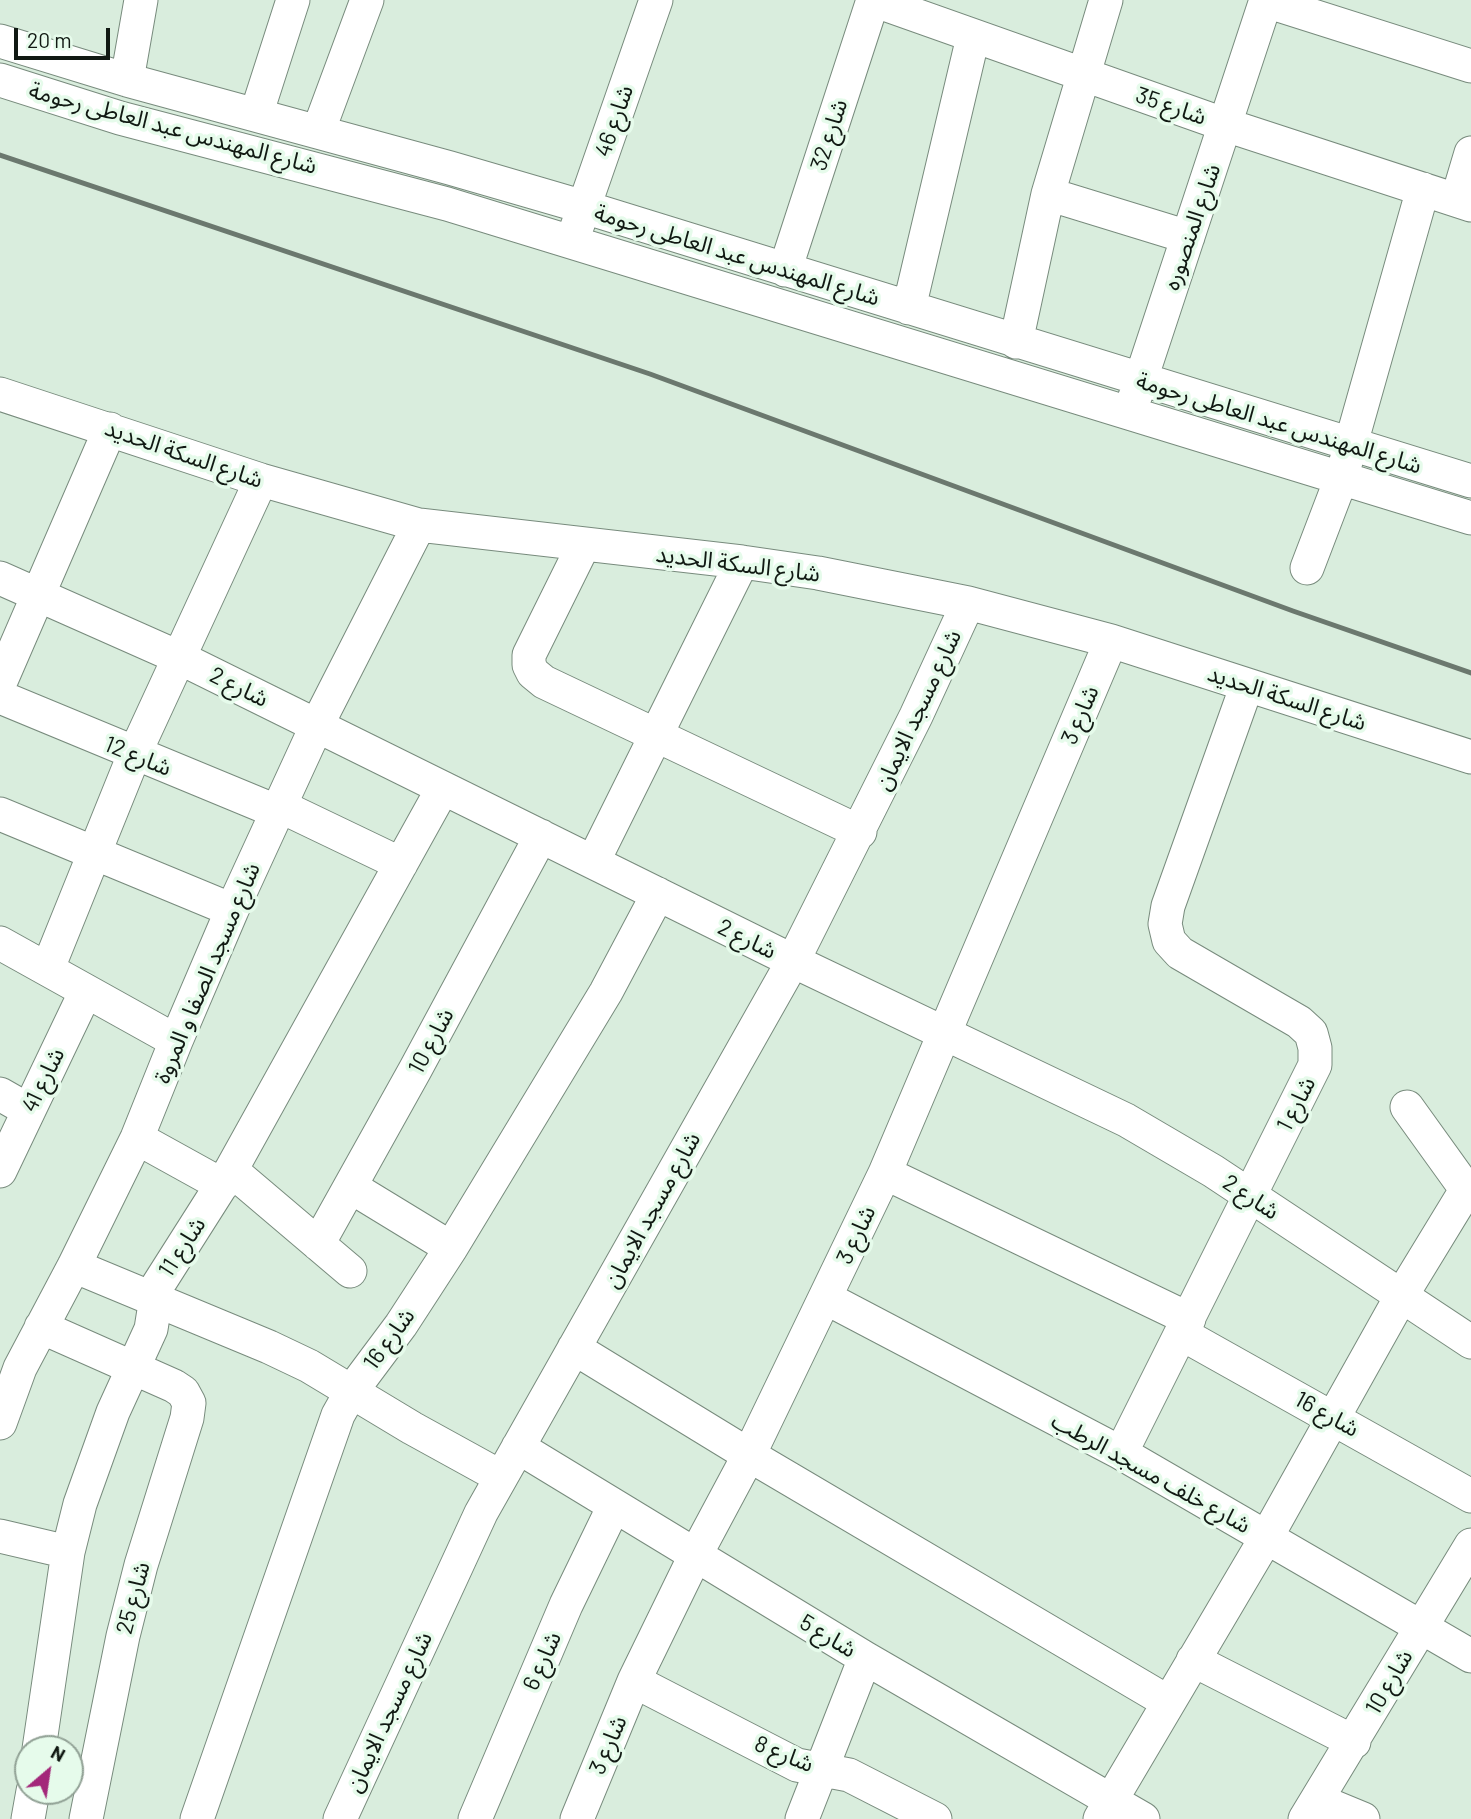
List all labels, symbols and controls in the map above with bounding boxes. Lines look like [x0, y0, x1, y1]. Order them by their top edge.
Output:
scale bar [18, 14, 114, 58]
text: 20 m [27, 27, 72, 52]
street label: شارع المهندس عبد العاطى رحومة [26, 76, 320, 180]
street label: شارع 35 [1132, 81, 1210, 131]
street label: شارع 46 [589, 82, 639, 160]
street label: شارع 32 [805, 96, 853, 174]
street label: شارع المنصوره [1158, 160, 1226, 294]
street label: شارع المهندس عبد العاطى رحومة [591, 198, 883, 312]
street label: شارع المهندس عبد العاطى رحومة [1133, 366, 1425, 480]
street label: شارع السكة الحديد [101, 414, 267, 494]
street label: شارع السكة الحديد [654, 540, 822, 588]
street label: شارع مسجد الايمان [869, 625, 967, 795]
street label: شارع السكة الحديد [1204, 659, 1370, 737]
street label: شارع 2 [205, 661, 273, 713]
street label: شارع 3 [1055, 681, 1105, 749]
street label: شارع 12 [100, 730, 176, 782]
street label: شارع مسجد الصفا و المروة [148, 859, 266, 1087]
street label: شارع 2 [713, 913, 781, 965]
street label: شارع 10 [402, 1003, 460, 1079]
street label: شارع 41 [16, 1043, 70, 1117]
street label: شارع 1 [1271, 1072, 1321, 1136]
street label: شارع مسجد الايمان [598, 1127, 706, 1293]
street label: شارع 2 [1218, 1169, 1284, 1225]
street label: شارع 3 [831, 1201, 881, 1269]
street label: شارع 11 [153, 1212, 211, 1282]
street label: شارع 16 [357, 1303, 421, 1375]
street label: شارع 16 [1290, 1385, 1364, 1443]
street label: شارع خلف مسجد الرطب [1047, 1407, 1255, 1539]
street label: شارع 25 [110, 1559, 156, 1637]
street label: شارع 5 [795, 1608, 861, 1664]
street label: شارع مسجد الايمان [340, 1627, 438, 1797]
street label: شارع 6 [517, 1627, 567, 1695]
street label: شارع 10 [1359, 1645, 1419, 1719]
street label: شارع 3 [583, 1711, 633, 1779]
street label: شارع 8 [750, 1730, 818, 1778]
north arrow [14, 1735, 84, 1805]
text: N [47, 1740, 70, 1766]

